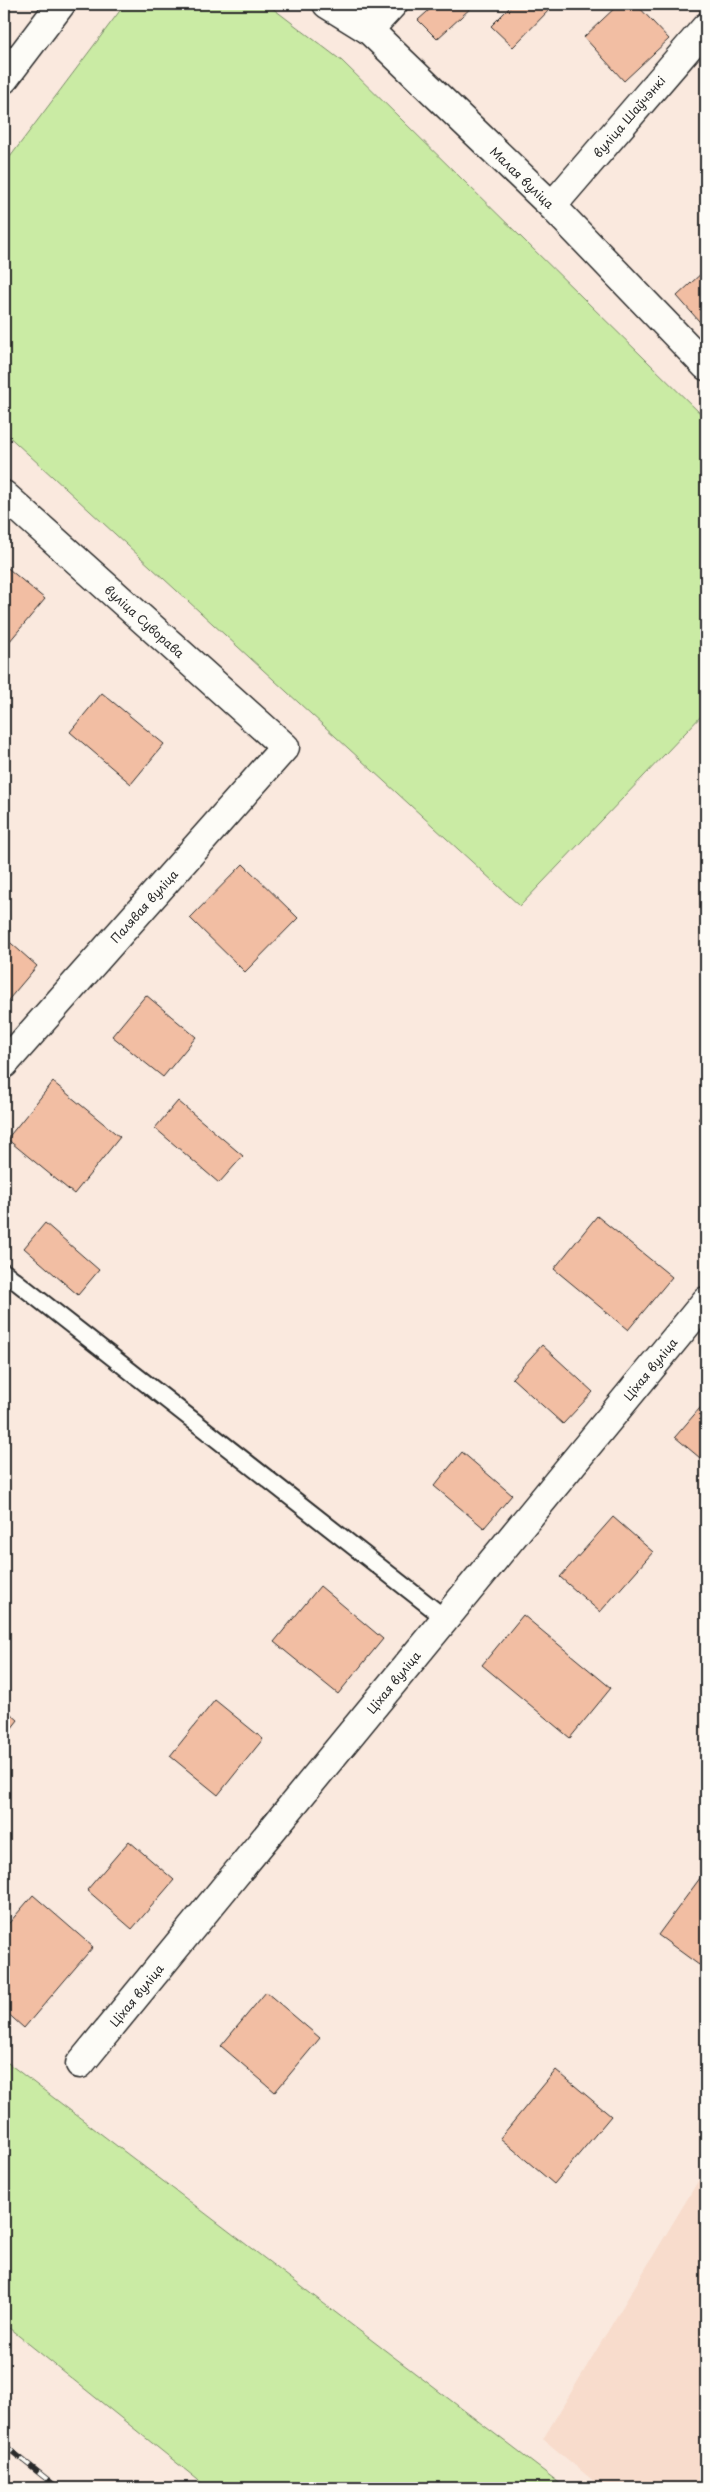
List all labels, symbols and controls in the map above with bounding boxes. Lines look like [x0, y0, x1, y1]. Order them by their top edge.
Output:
street label: вуліца Шаўчэнкі [589, 72, 669, 161]
street label: Малая вуліца [486, 142, 559, 213]
street label: вуліца Суворава [101, 581, 189, 662]
street label: Палявая вуліца [106, 865, 182, 947]
street label: Ціхая вуліца [619, 1333, 682, 1404]
street label: Ціхая вуліца [362, 1646, 425, 1717]
street label: Ціхая вуліца [105, 1959, 168, 2030]

